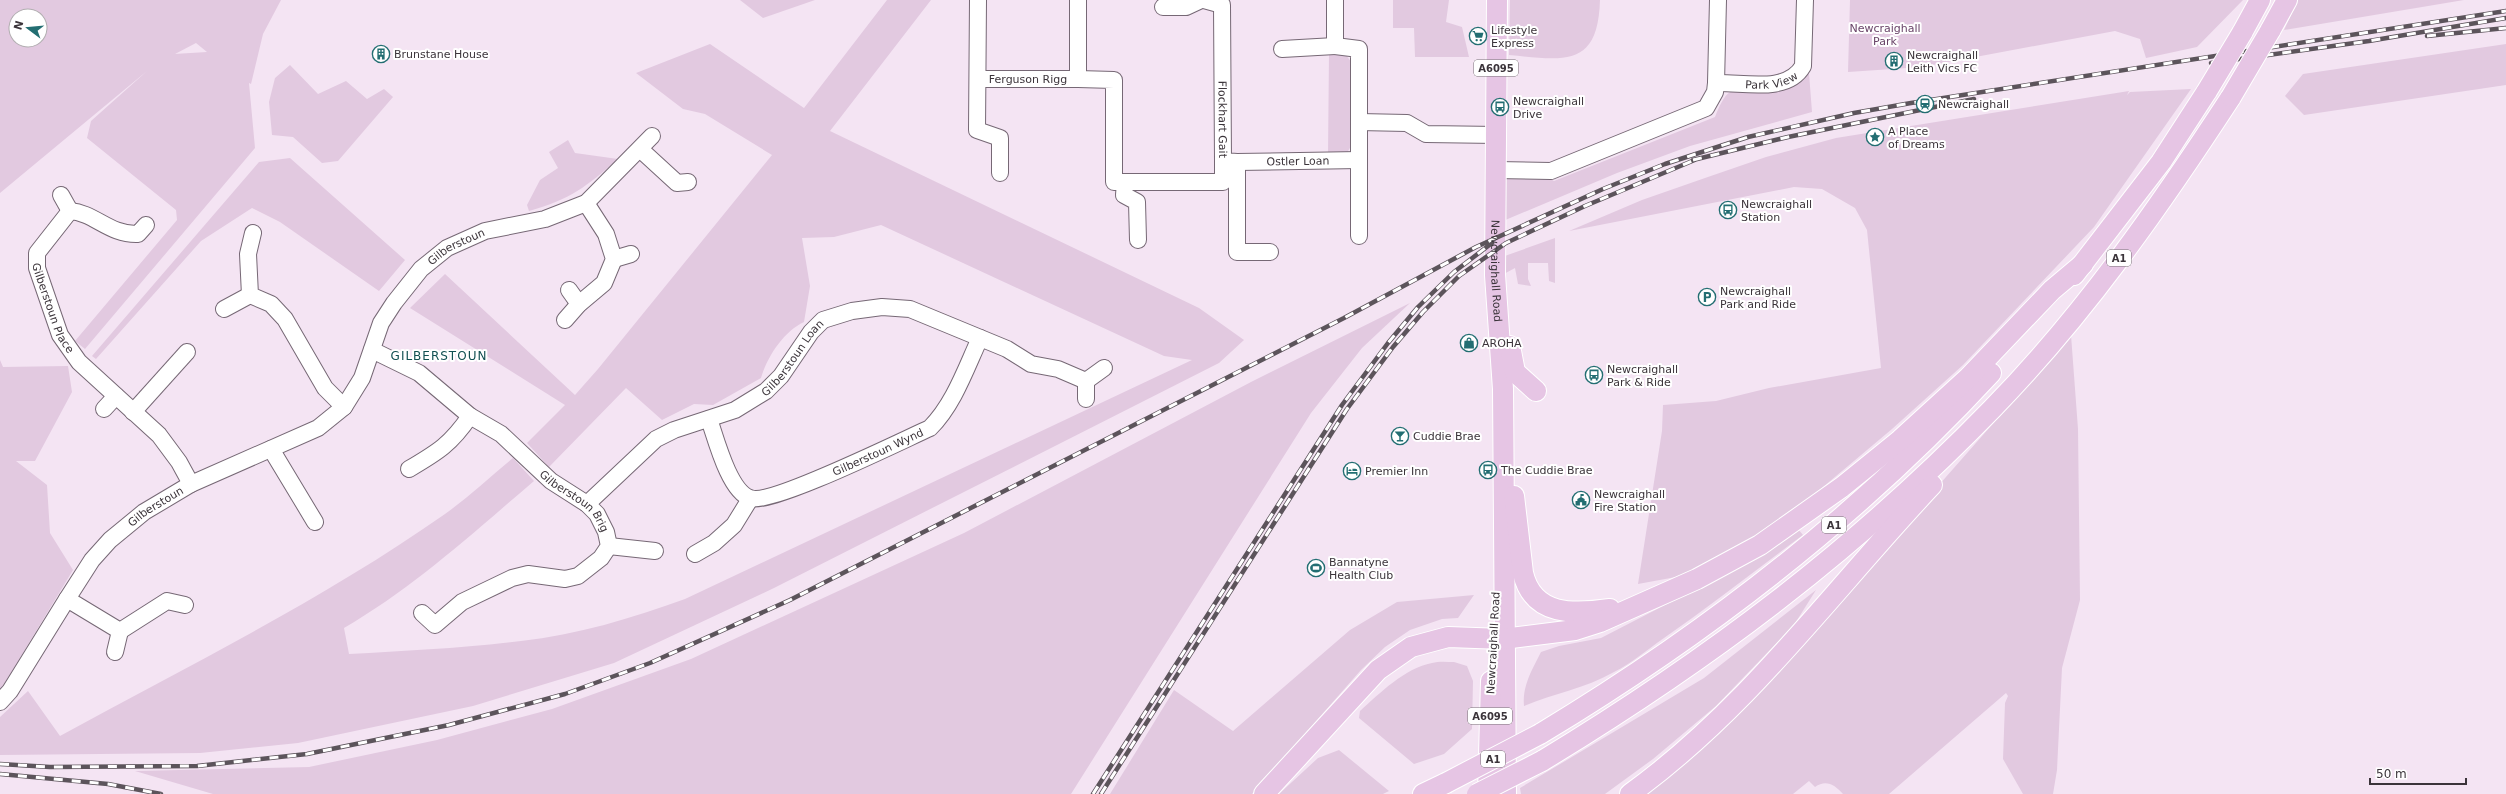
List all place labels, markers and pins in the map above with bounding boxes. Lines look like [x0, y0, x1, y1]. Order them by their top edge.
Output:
place label: Lifestyle Express [1491, 24, 1537, 50]
supermarket icon: Lifestyle Express [1468, 26, 1488, 46]
building icon: Brunstane House [371, 44, 391, 64]
place label: Brunstane House [394, 48, 489, 61]
place label: Newcraighall Leith Vics FC [1907, 49, 1978, 75]
building icon: Newcraighall Leith Vics FC [1884, 51, 1904, 71]
station icon: Newcraighall [1915, 94, 1935, 114]
place label: Newcraighall Drive [1513, 95, 1584, 121]
bus stop icon: Newcraighall Drive [1490, 97, 1510, 117]
place label: Newcraighall [1938, 98, 2009, 111]
place label: A Place of Dreams [1888, 125, 1945, 151]
place icon: A Place of Dreams [1865, 127, 1885, 147]
place label: Newcraighall Station [1741, 198, 1812, 224]
bus stop icon: Newcraighall Station [1718, 200, 1738, 220]
place label: Newcraighall Park and Ride [1720, 285, 1796, 311]
parking icon: Newcraighall Park and Ride [1697, 287, 1717, 307]
shop icon: AROHA [1459, 333, 1479, 353]
place label: AROHA [1482, 337, 1522, 350]
place label: Newcraighall Park & Ride [1607, 363, 1678, 389]
bus stop icon: Newcraighall Park & Ride [1584, 365, 1604, 385]
bar icon: Cuddie Brae [1390, 426, 1410, 446]
place label: Cuddie Brae [1413, 430, 1481, 443]
bus stop icon: The Cuddie Brae [1478, 460, 1498, 480]
hotel icon: Premier Inn [1342, 461, 1362, 481]
place label: The Cuddie Brae [1500, 464, 1593, 477]
place label: Premier Inn [1365, 465, 1428, 478]
place label: Newcraighall Fire Station [1594, 488, 1665, 514]
public building icon: Newcraighall Fire Station [1571, 490, 1591, 510]
place label: Bannatyne Health Club [1329, 556, 1393, 582]
sports icon: Bannatyne Health Club [1306, 558, 1326, 578]

